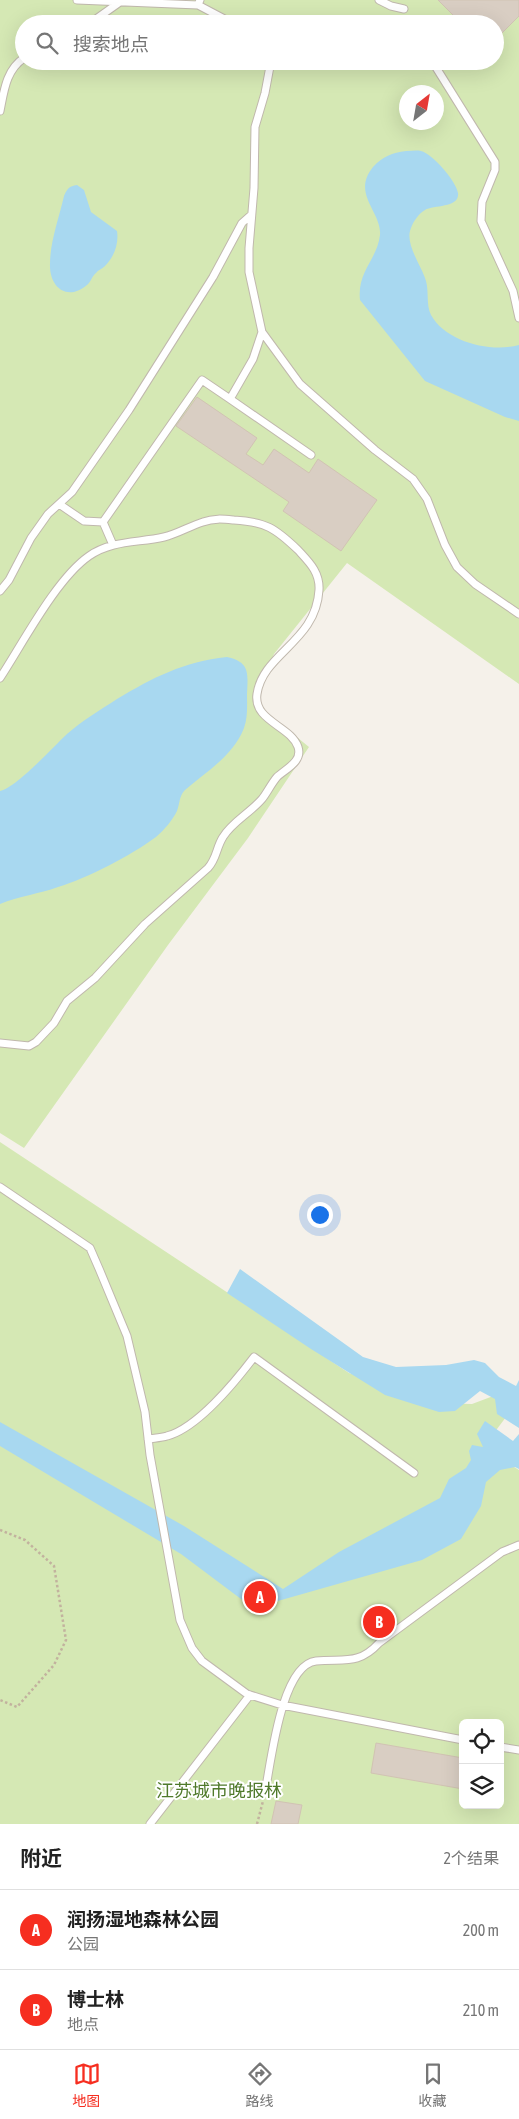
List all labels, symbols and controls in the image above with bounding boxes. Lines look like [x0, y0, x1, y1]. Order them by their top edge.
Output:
search box [15, 15, 504, 70]
icon: search [33, 29, 61, 57]
text: 搜索地点 [73, 33, 149, 55]
north arrow [399, 85, 444, 130]
your location [307, 1202, 333, 1228]
pin: A [244, 1578, 276, 1616]
pin: B [363, 1603, 395, 1641]
map controls [459, 1719, 504, 1809]
button: locate [459, 1719, 504, 1764]
button: layers [459, 1764, 504, 1809]
park label: 江苏城市晚报林 [156, 1780, 282, 1801]
text: 附近 [20, 1846, 62, 1870]
text: 2个结果 [443, 1849, 499, 1867]
text: 润扬湿地森林公园 [67, 1908, 219, 1930]
text: A [32, 1921, 40, 1939]
text: 200 m [463, 1921, 499, 1939]
text: 公园 [67, 1935, 99, 1953]
text: 博士林 [67, 1988, 124, 2010]
text: B [32, 2001, 40, 2019]
text: 210 m [463, 2001, 499, 2019]
text: 地点 [67, 2015, 99, 2033]
tab: 地图 [73, 2060, 101, 2110]
tab: 路线 [246, 2060, 274, 2110]
tab: 收藏 [419, 2060, 447, 2110]

